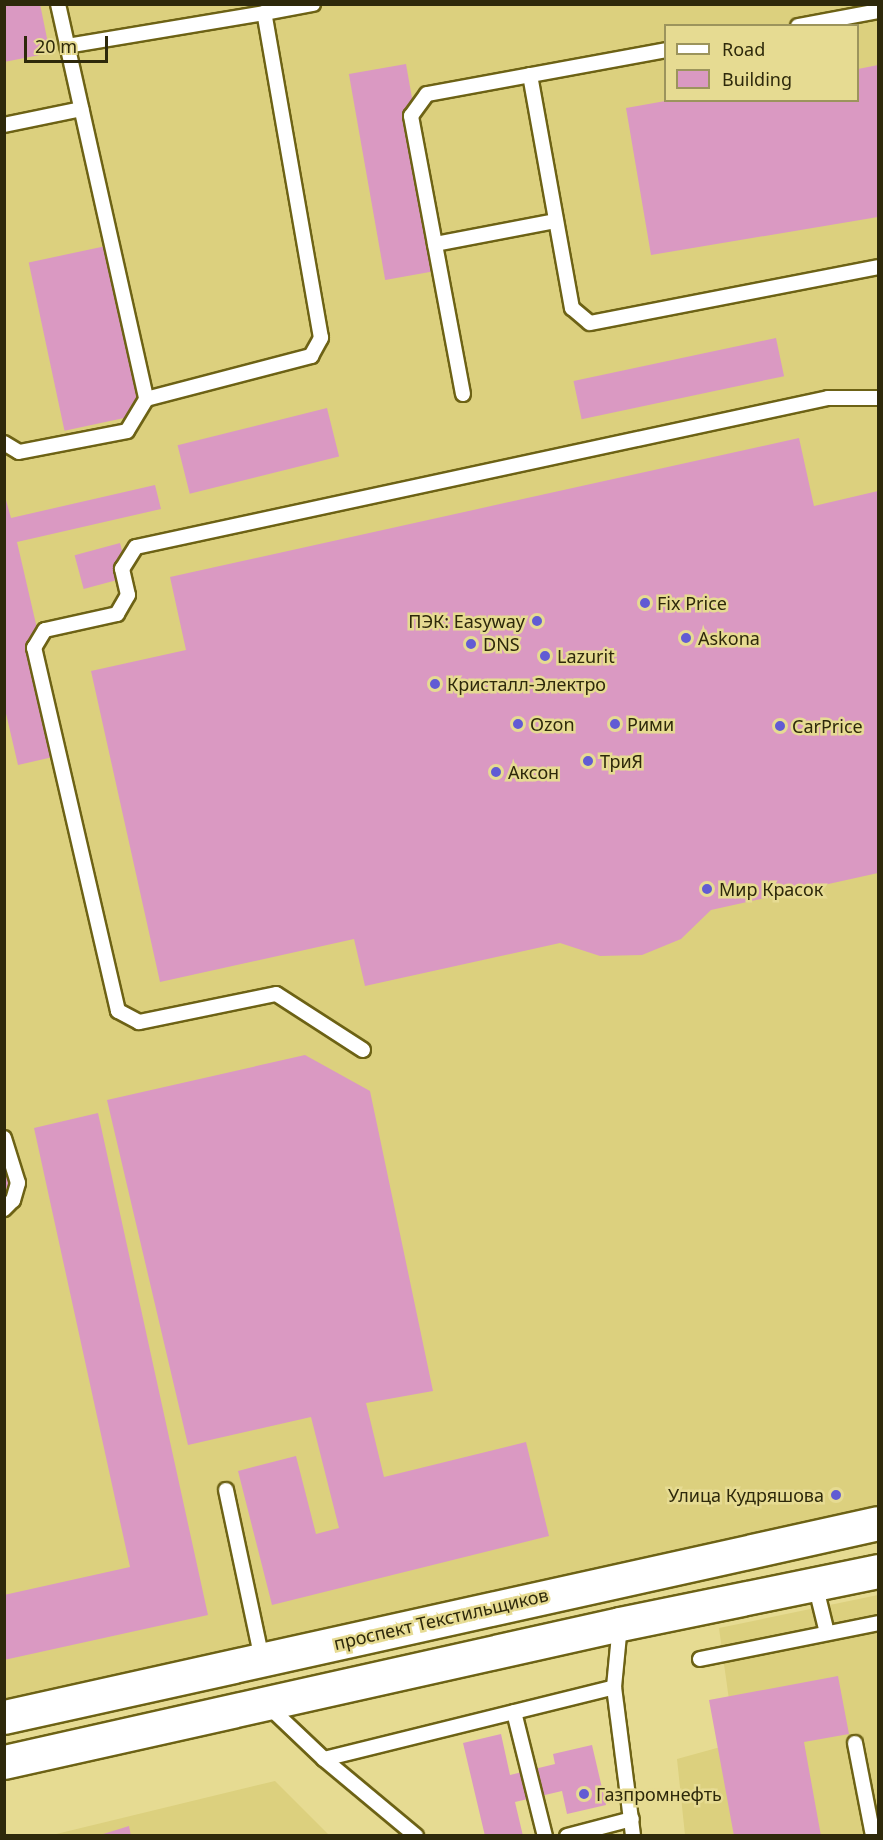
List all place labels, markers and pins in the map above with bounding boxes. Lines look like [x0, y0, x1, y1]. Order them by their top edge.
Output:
place label: Fix Price [657, 592, 727, 614]
marker: Fix Price [638, 596, 652, 610]
place label: ПЭК: Easyway [408, 610, 525, 632]
marker: ПЭК: Easyway [530, 614, 544, 628]
place label: Askona [698, 627, 760, 649]
marker: Askona [679, 631, 693, 645]
place label: DNS [483, 633, 520, 655]
marker: DNS [464, 637, 478, 651]
place label: Lazurit [557, 645, 615, 667]
marker: Lazurit [538, 649, 552, 663]
place label: Кристалл-Электро [447, 673, 606, 695]
marker: Кристалл-Электро [428, 677, 442, 691]
place label: Ozon [530, 713, 575, 735]
place label: Рими [627, 713, 674, 735]
place label: CarPrice [792, 715, 863, 737]
marker: Ozon [511, 717, 525, 731]
marker: Рими [608, 717, 622, 731]
marker: CarPrice [773, 719, 787, 733]
place label: ТриЯ [600, 750, 643, 772]
marker: ТриЯ [581, 754, 595, 768]
place label: Аксон [508, 761, 559, 783]
marker: Аксон [489, 765, 503, 779]
place label: Мир Красок [719, 878, 823, 900]
marker: Мир Красок [700, 882, 714, 896]
place label: Улица Кудряшова [668, 1484, 824, 1506]
marker: Улица Кудряшова [829, 1488, 843, 1502]
place label: Газпромнефть [596, 1783, 722, 1805]
marker: Газпромнефть [577, 1787, 591, 1801]

